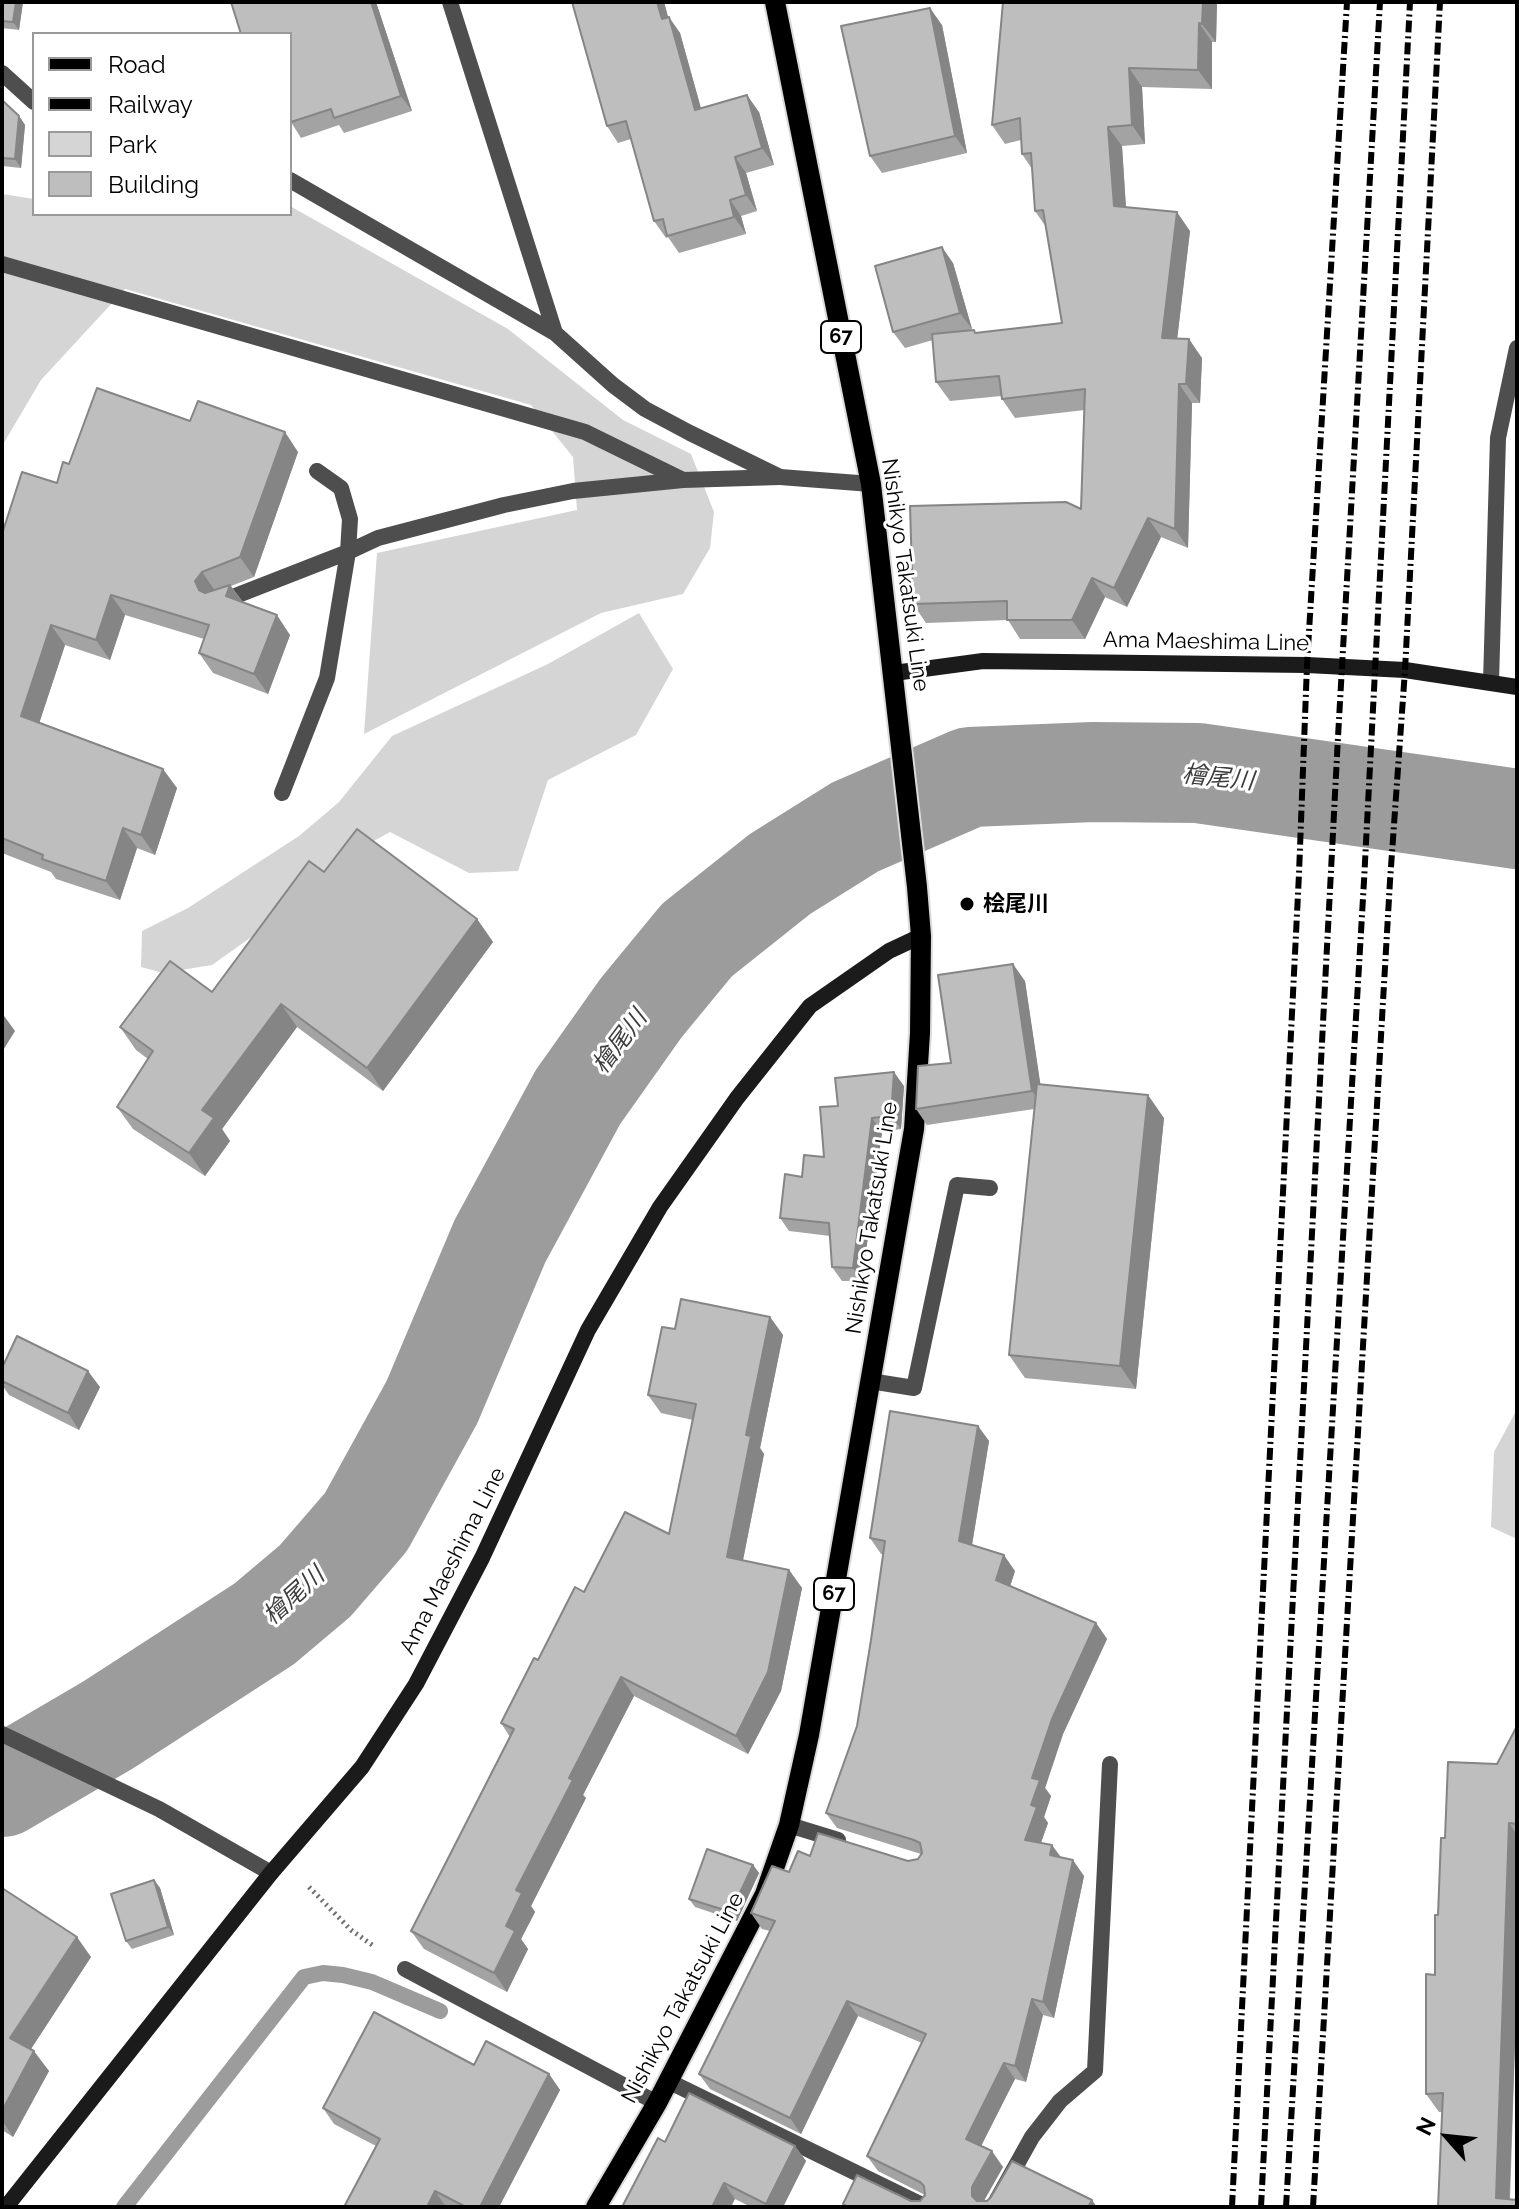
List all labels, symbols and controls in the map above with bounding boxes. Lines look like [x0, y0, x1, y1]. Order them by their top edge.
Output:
legend [32, 32, 292, 216]
text: Road [108, 50, 166, 79]
text: Railway [108, 90, 193, 119]
text: Park [108, 130, 157, 159]
text: Building [108, 170, 199, 199]
road number: 67 [821, 321, 861, 353]
street label: Nishikyo Takatsuki Line [876, 457, 934, 693]
street label: Ama Maeshima Line [1103, 627, 1309, 657]
water label: 檜尾川 [1181, 760, 1255, 796]
place label: 桧尾川 [983, 891, 1049, 917]
marker: 桧尾川 [958, 895, 976, 913]
water label: 檜尾川 [587, 1005, 653, 1079]
street label: Nishikyo Takatsuki Line [841, 1100, 903, 1336]
street label: Ama Maeshima Line [394, 1463, 512, 1659]
water label: 檜尾川 [258, 1561, 330, 1631]
road number: 67 [814, 1578, 854, 1610]
street label: Nishikyo Takatsuki Line [616, 1888, 750, 2108]
north arrow [1407, 2097, 1487, 2177]
text: N [1410, 2113, 1441, 2139]

